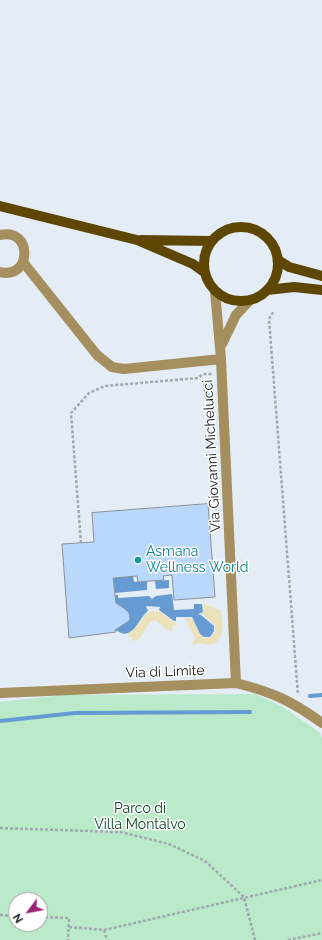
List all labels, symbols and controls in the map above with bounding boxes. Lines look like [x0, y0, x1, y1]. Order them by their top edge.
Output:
street label: Via Giovanni Michelucci [200, 379, 224, 533]
place label: Asmana Wellness World [146, 544, 248, 576]
marker: Asmana Wellness World [133, 555, 143, 565]
street label: Via di Limite [125, 662, 205, 682]
park label: Parco di Villa Montalvo [94, 801, 186, 834]
north arrow [8, 892, 48, 932]
text: N [11, 911, 26, 925]

